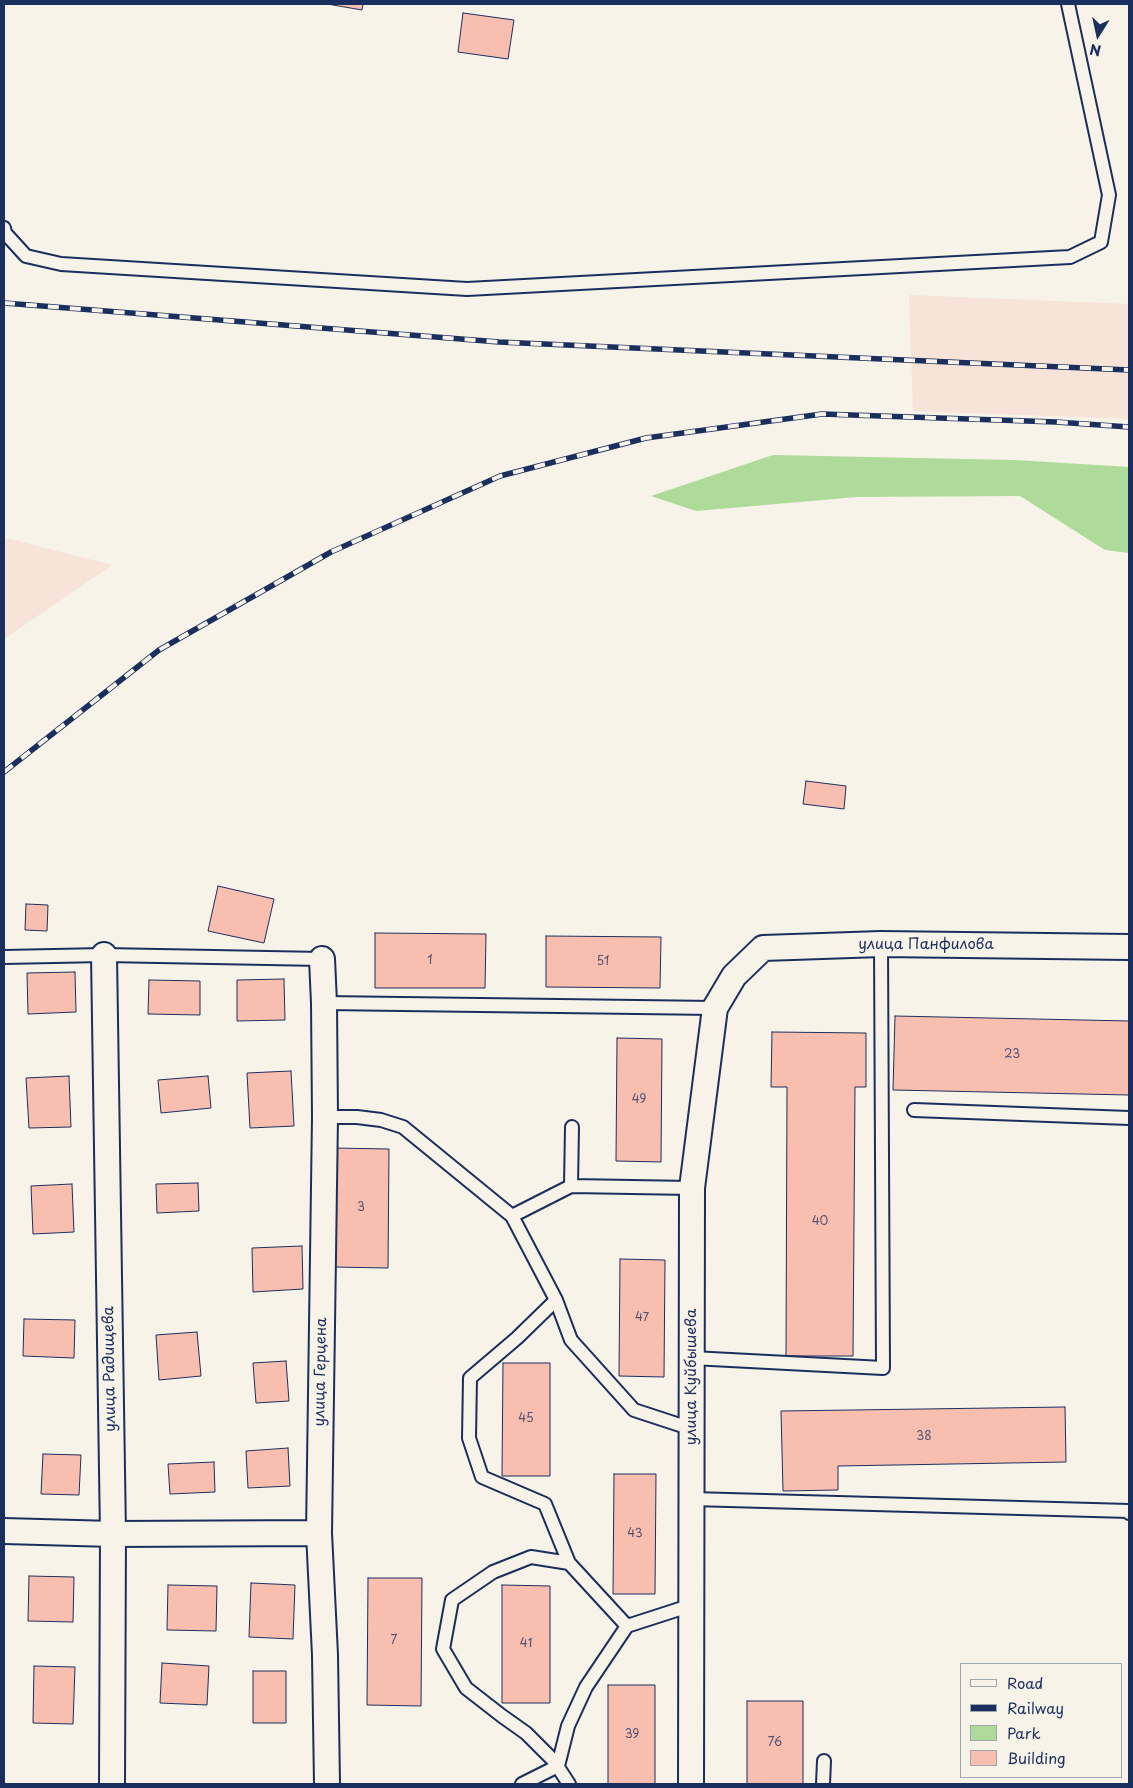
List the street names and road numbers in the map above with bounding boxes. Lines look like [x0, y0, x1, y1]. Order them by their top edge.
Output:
street label: улица Панфилова [858, 936, 994, 954]
street label: улица Радищева [100, 1306, 120, 1432]
street label: улица Куйбышева [683, 1309, 701, 1445]
street label: улица Герцена [311, 1317, 331, 1427]

